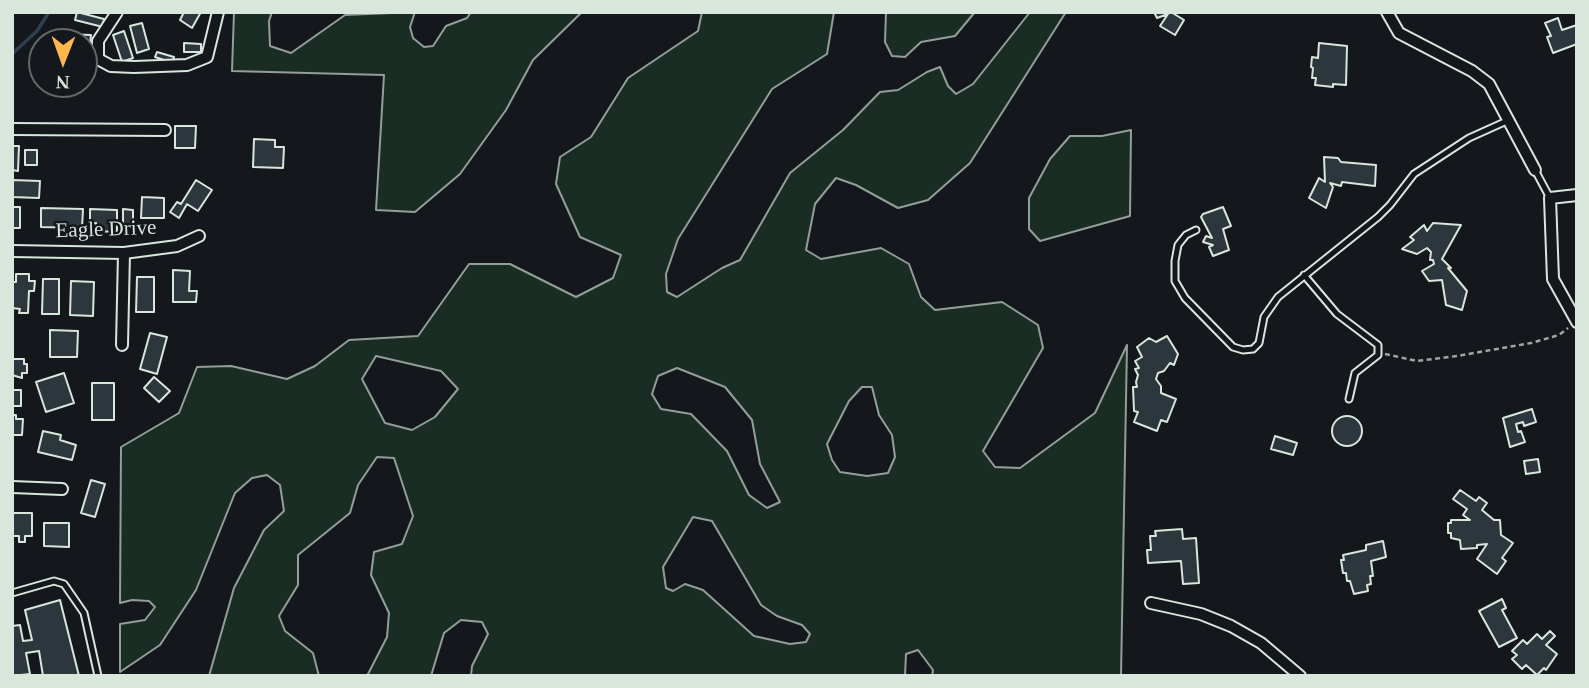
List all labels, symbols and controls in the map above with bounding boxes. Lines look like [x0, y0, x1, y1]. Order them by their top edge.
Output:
north arrow [28, 28, 98, 98]
text: N [56, 72, 70, 93]
street label: Eagle Drive [55, 216, 157, 244]

